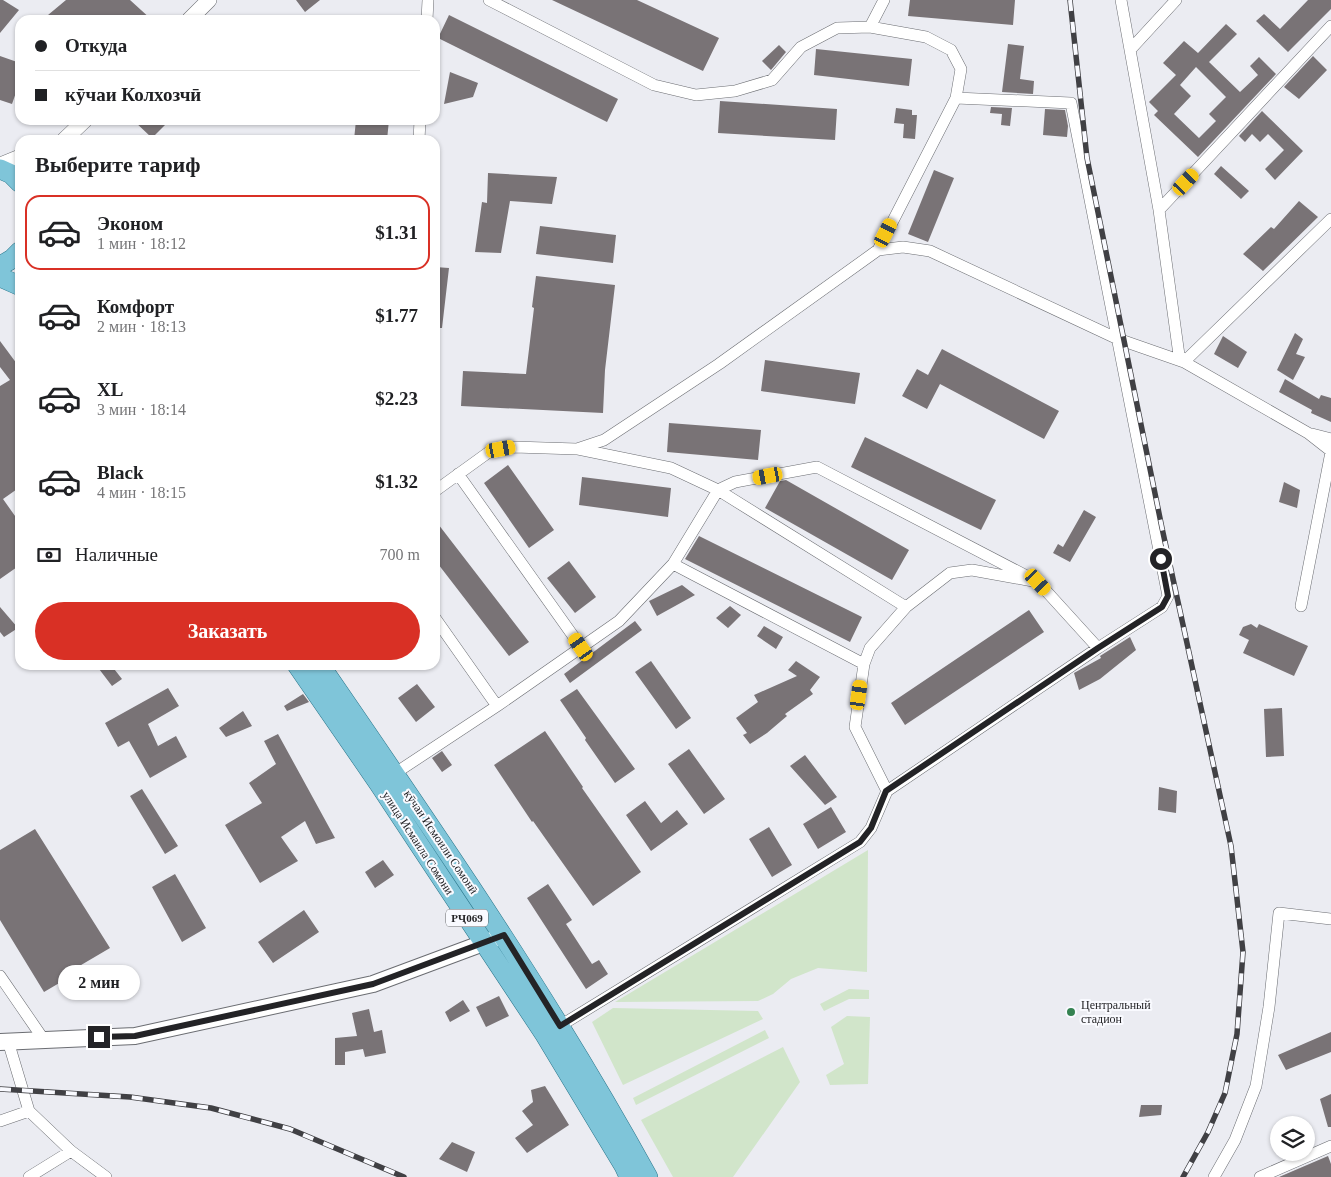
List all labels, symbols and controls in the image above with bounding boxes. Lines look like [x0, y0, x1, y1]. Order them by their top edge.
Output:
text: Откуда [65, 35, 127, 56]
text: кӯчаи Колхозчӣ [65, 84, 201, 105]
text: Выберите тариф [35, 152, 201, 177]
car [1170, 166, 1201, 198]
icon: car [37, 210, 82, 255]
text: Эконом [97, 213, 163, 234]
car [872, 216, 899, 250]
text: $1.31 [375, 222, 418, 243]
text: 1 мин · 18:12 [97, 235, 186, 252]
icon: car [37, 293, 82, 338]
text: Комфорт [97, 296, 174, 317]
text: $1.77 [375, 305, 418, 326]
text: 2 мин · 18:13 [97, 318, 186, 335]
icon: car [37, 376, 82, 421]
text: XL [97, 379, 123, 400]
text: $2.23 [375, 388, 418, 409]
text: 3 мин · 18:14 [97, 401, 186, 418]
car [484, 439, 517, 459]
icon: car [37, 459, 82, 504]
text: Black [97, 462, 143, 483]
car [751, 466, 784, 486]
text: $1.32 [375, 471, 418, 492]
text: 4 мин · 18:15 [97, 484, 186, 501]
icon: cash [35, 541, 63, 569]
text: Наличные [75, 544, 158, 565]
text: 700 m [380, 546, 420, 563]
route start [1150, 548, 1172, 570]
car [1022, 566, 1053, 598]
button: Заказать [35, 602, 420, 660]
car [566, 630, 595, 664]
car [849, 679, 868, 711]
street label: кӯчаи Исмоили Сомонӣ [401, 787, 481, 897]
street label: улица Исмаила Сомони [379, 789, 457, 898]
road number: РҶ069 [446, 910, 488, 926]
callout: 2 мин [58, 964, 140, 1000]
text: 2 мин [78, 974, 120, 991]
place label: Центральный стадион [1081, 998, 1151, 1026]
marker: Центральный стадион [1065, 1006, 1077, 1018]
route end [88, 1026, 110, 1048]
map controls [1270, 1116, 1315, 1161]
button: layers [1270, 1116, 1315, 1161]

